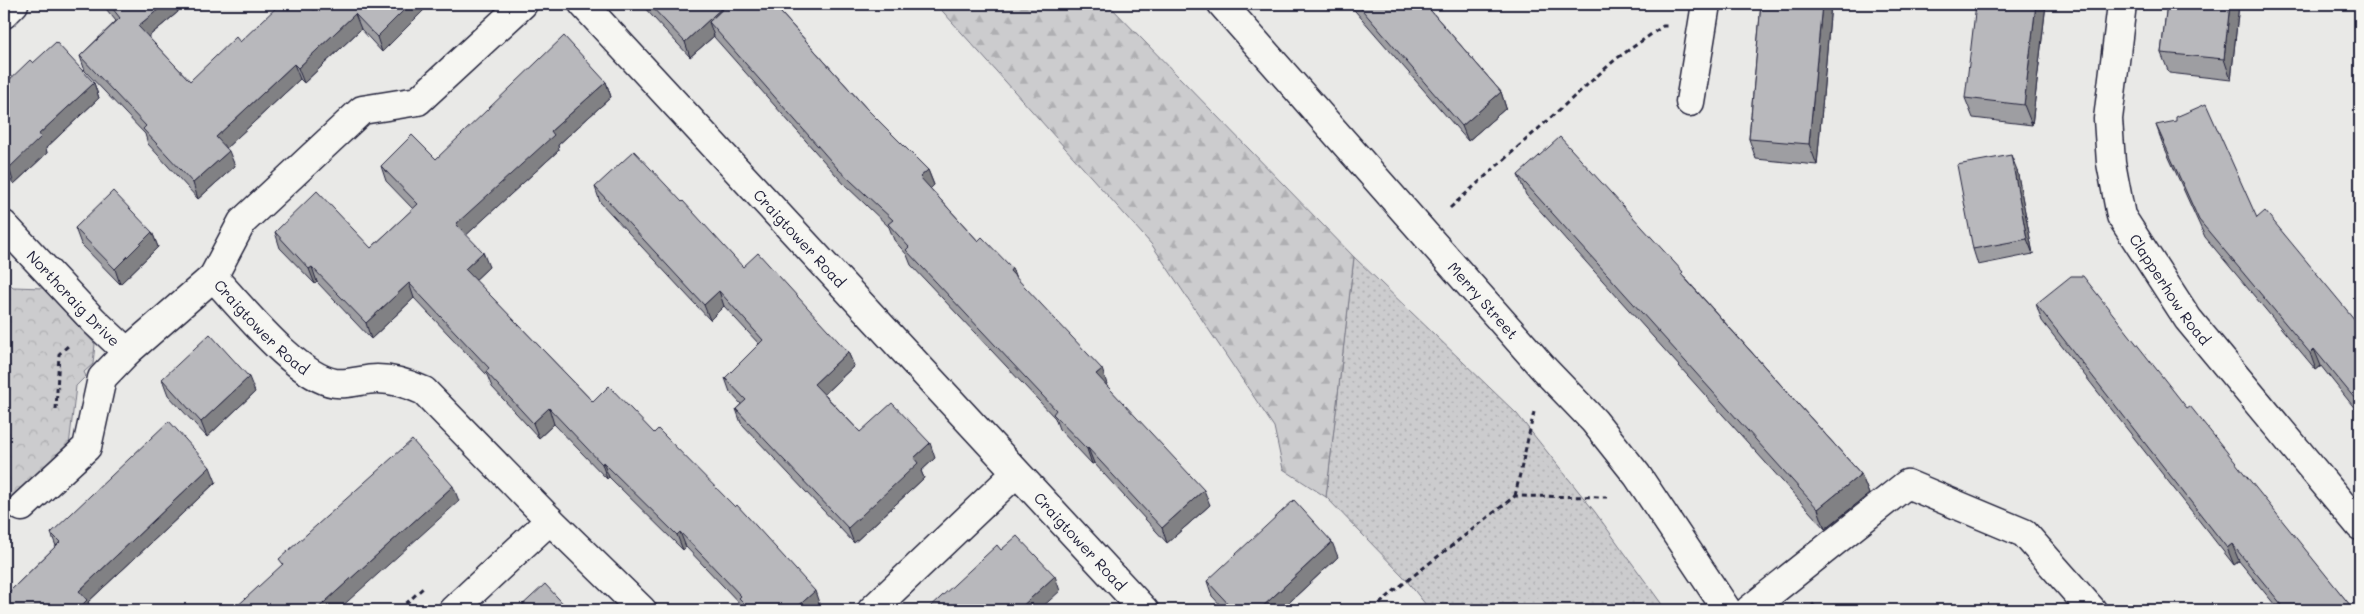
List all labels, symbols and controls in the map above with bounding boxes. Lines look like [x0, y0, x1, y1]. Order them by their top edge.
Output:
street label: Craigtower Road [749, 185, 850, 292]
street label: Clapperhow Road [2125, 230, 2215, 349]
street label: Northcraig Drive [23, 246, 125, 351]
street label: Merry Street [1444, 257, 1523, 343]
street label: Craigtower Road [210, 275, 313, 379]
street label: Craigtower Road [1030, 488, 1131, 595]

